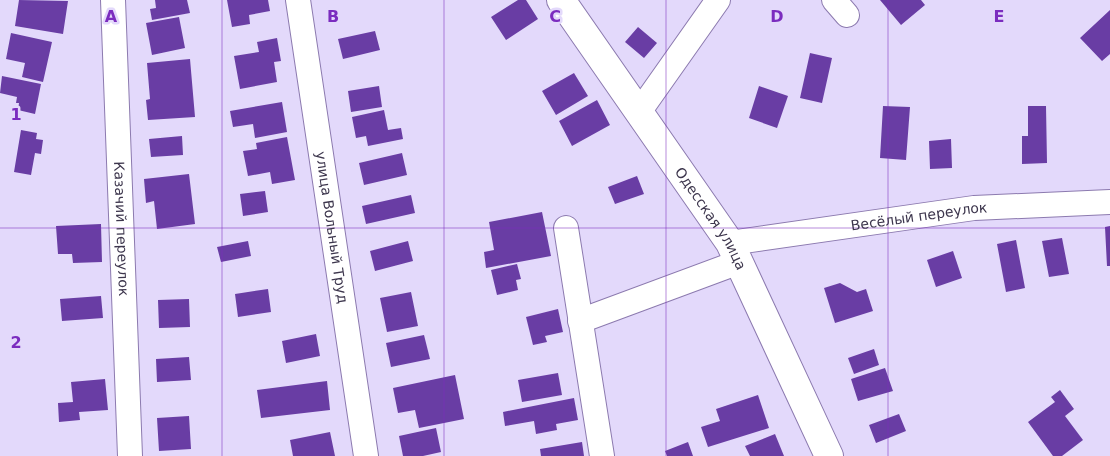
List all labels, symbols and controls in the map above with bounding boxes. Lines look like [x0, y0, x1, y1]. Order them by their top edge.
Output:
text: A [105, 7, 118, 26]
text: B [327, 7, 339, 26]
text: C [549, 7, 561, 26]
text: D [770, 7, 784, 26]
text: E [994, 7, 1004, 26]
text: 1 [10, 105, 22, 124]
street label: улица Вольный Труд [313, 150, 351, 305]
street label: Казачий переулок [111, 161, 132, 297]
street label: Одесская улица [672, 164, 749, 272]
street label: Весёлый переулок [850, 199, 988, 234]
text: 2 [10, 333, 22, 352]

